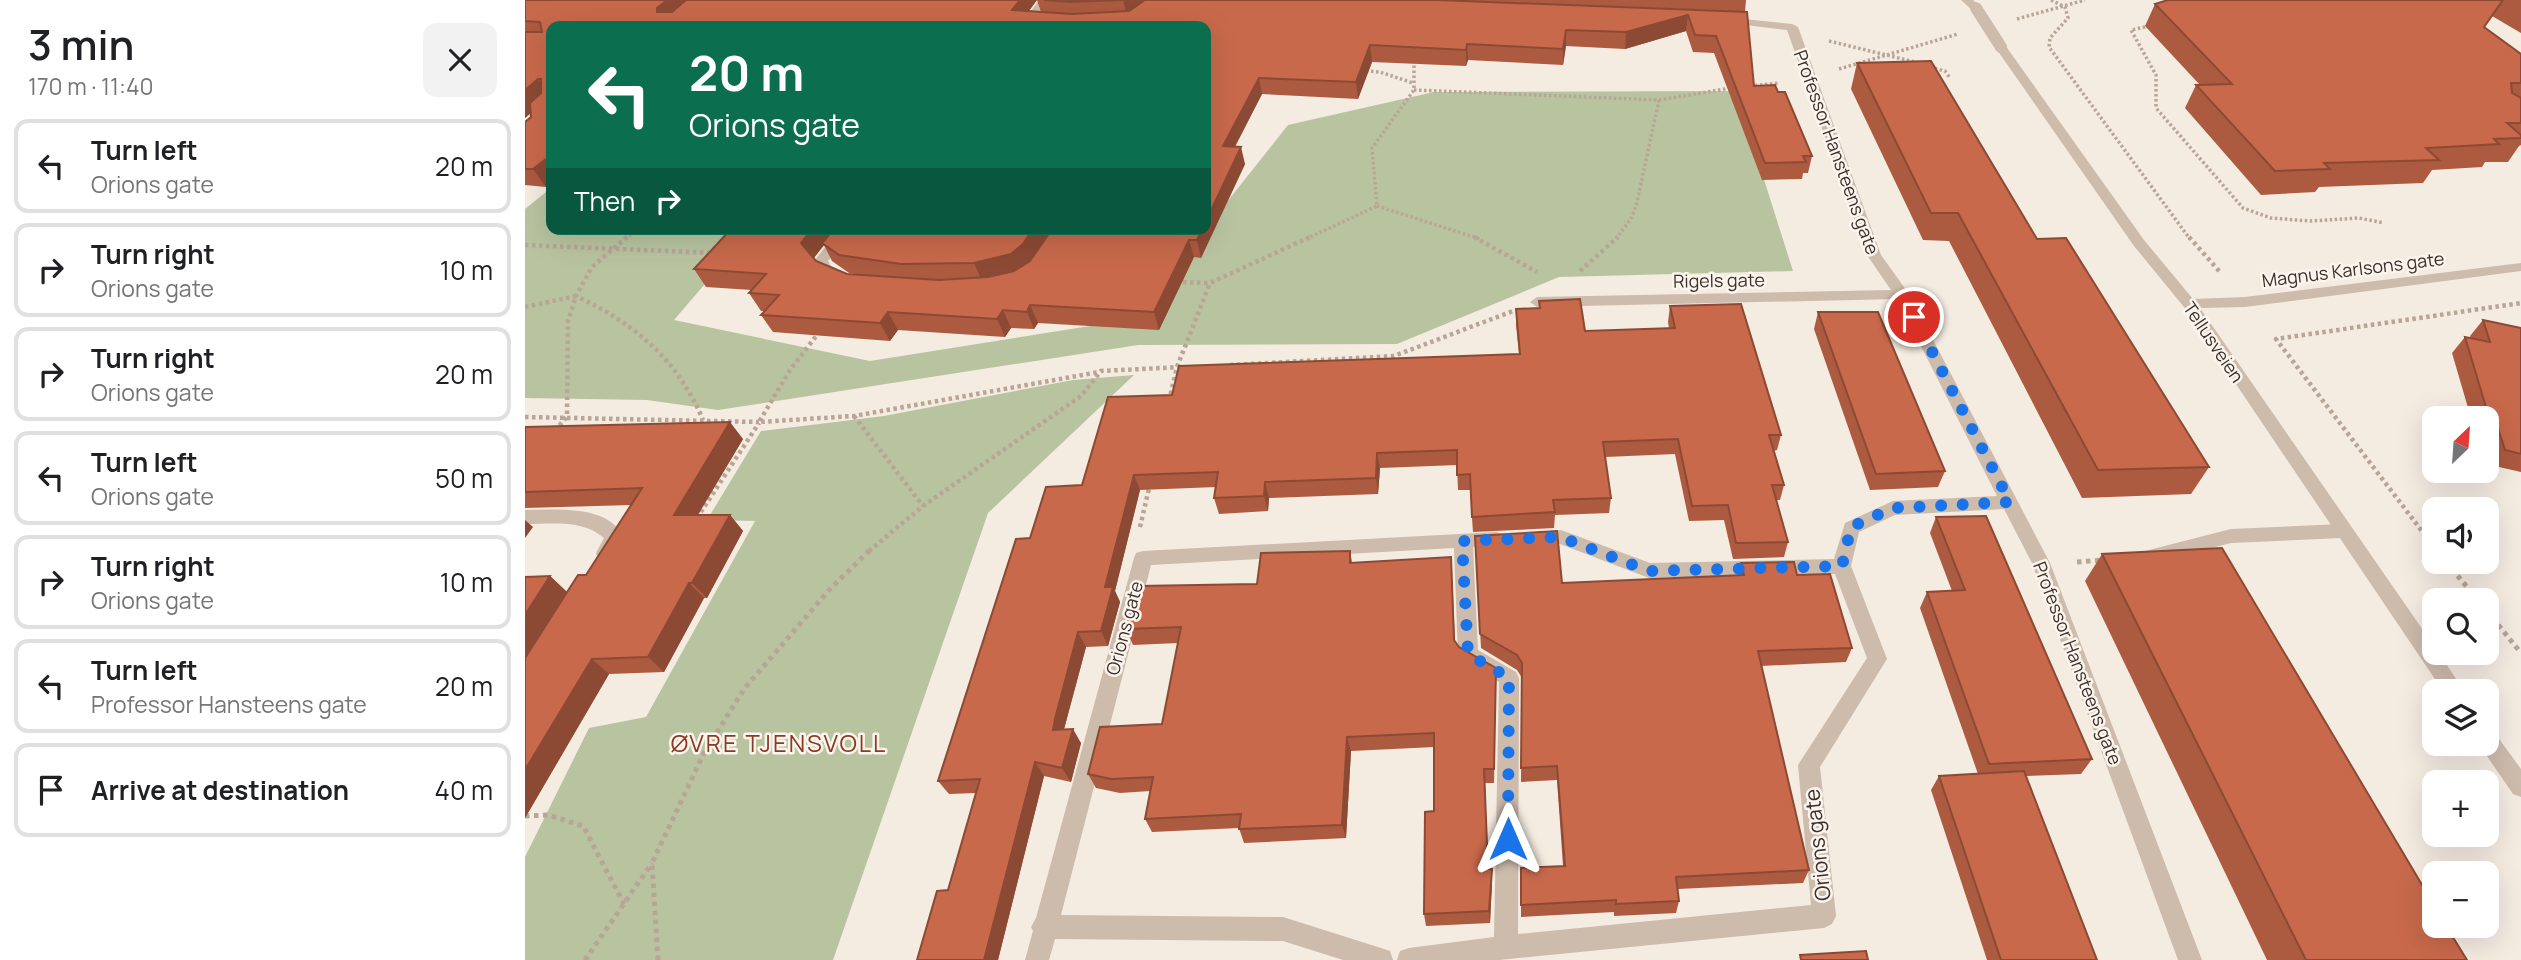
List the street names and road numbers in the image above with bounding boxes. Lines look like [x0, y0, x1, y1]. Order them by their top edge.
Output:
street label: Professor Hansteens gate [1789, 46, 1885, 258]
street label: Magnus Karlsons gate [2260, 246, 2446, 292]
street label: Rigels gate [1673, 267, 1765, 293]
street label: Tellusveien [2178, 297, 2250, 387]
street label: Professor Hansteens gate [2028, 558, 2128, 768]
street label: Orions gate [1100, 578, 1148, 678]
street label: Orions gate [1797, 788, 1837, 902]

